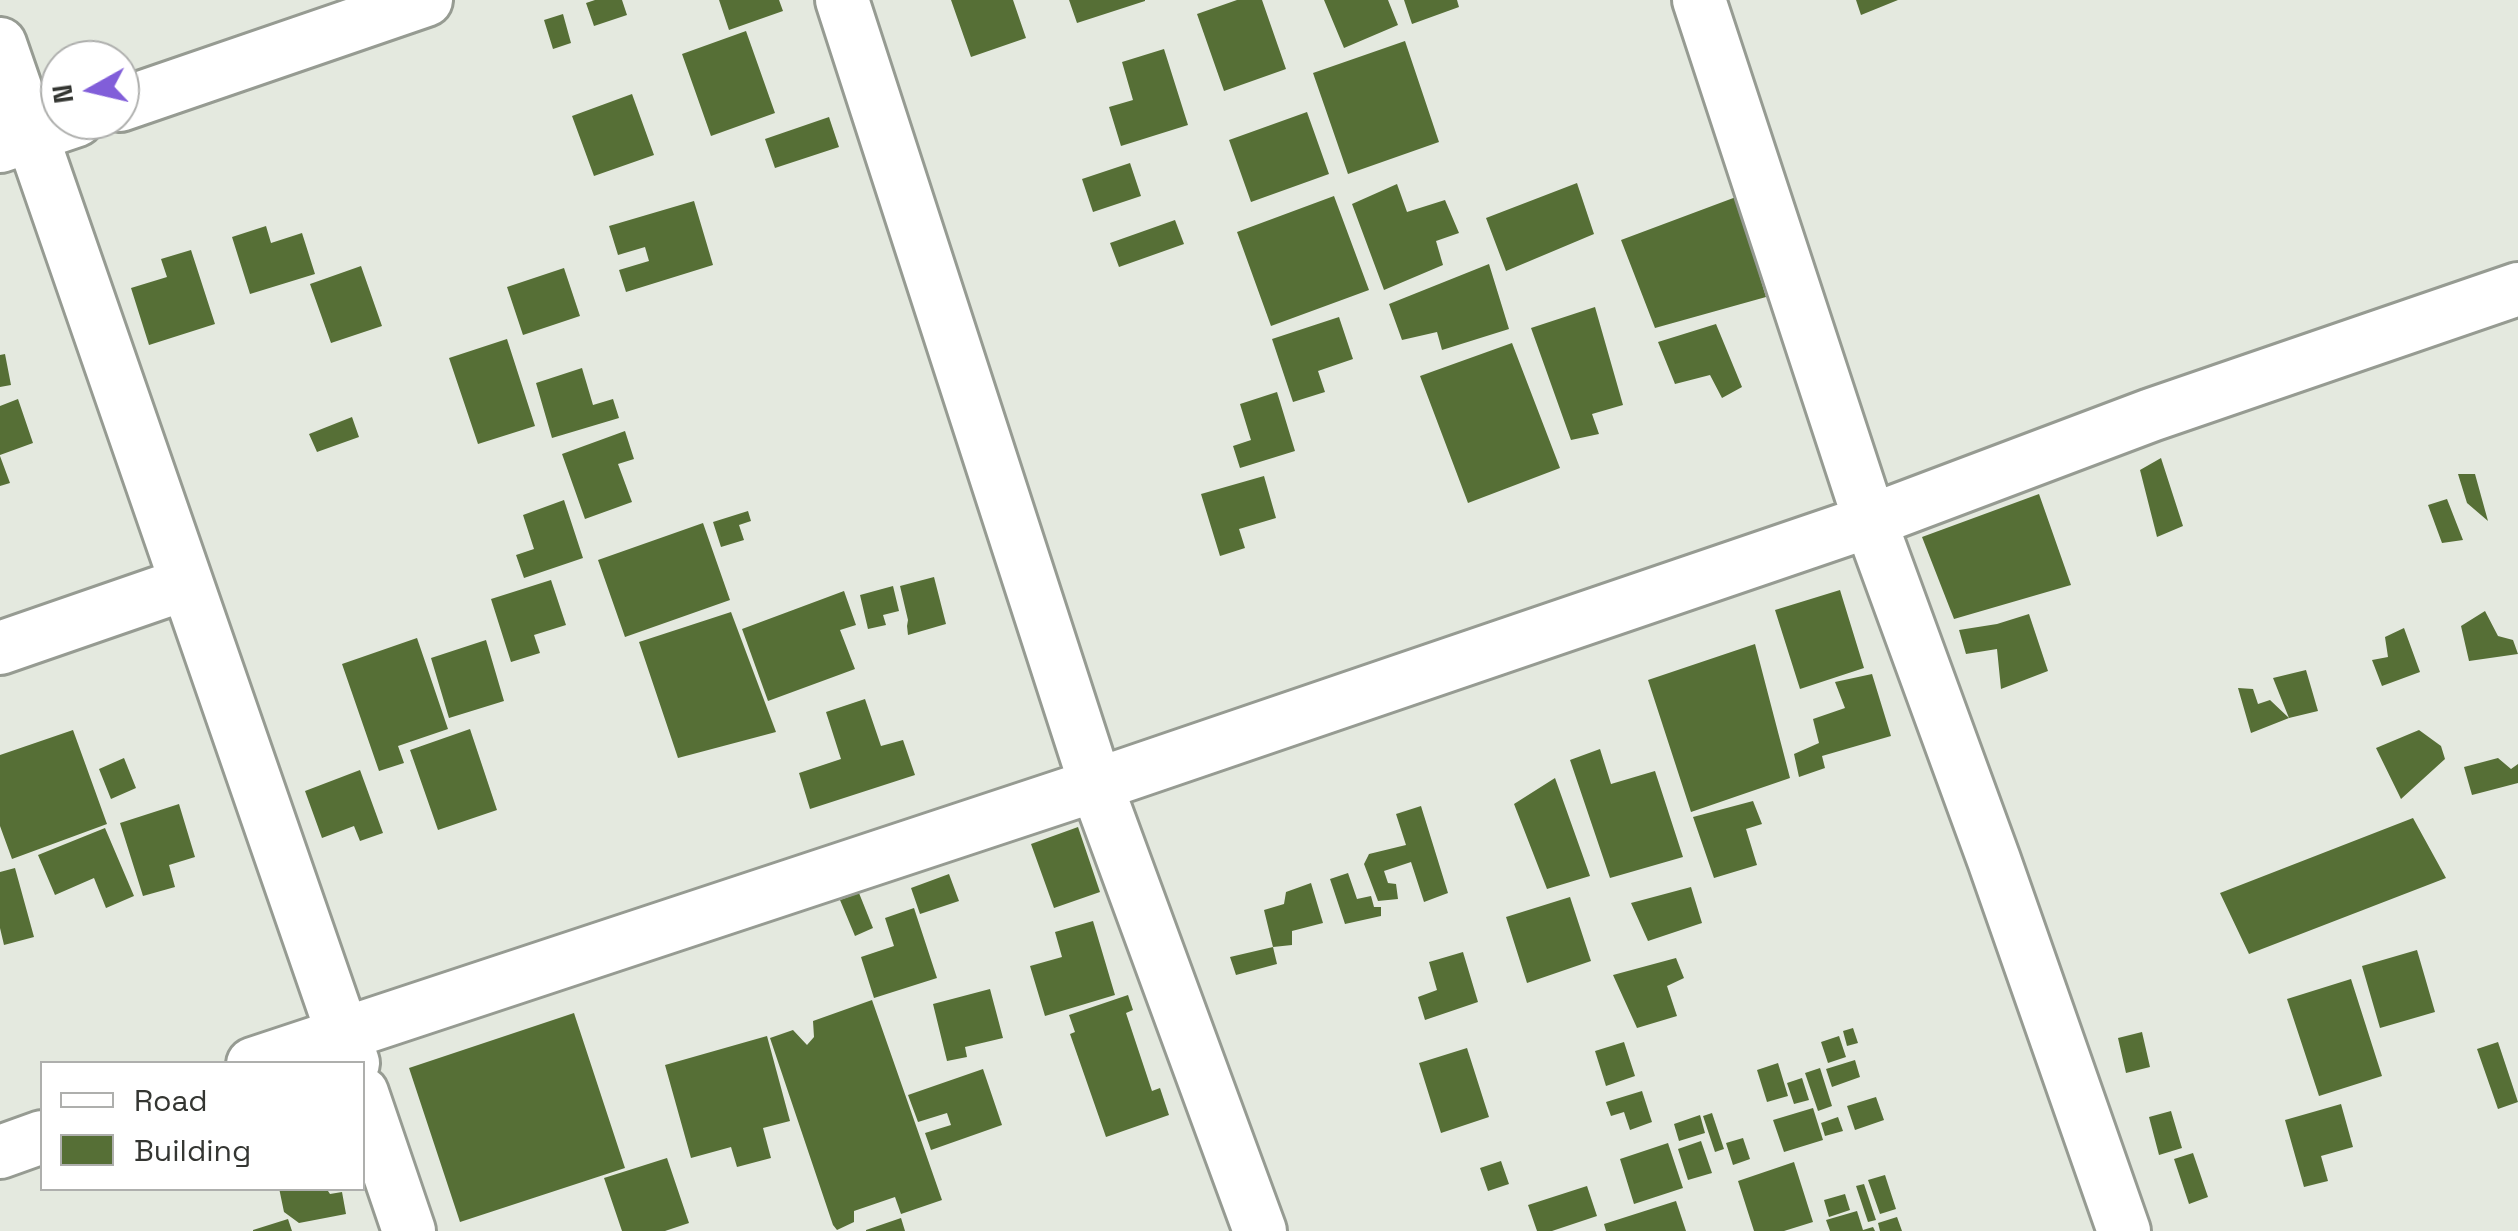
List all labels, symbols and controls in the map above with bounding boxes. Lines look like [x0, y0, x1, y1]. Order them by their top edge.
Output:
north arrow [40, 40, 140, 140]
text: N [43, 82, 81, 106]
legend [40, 1061, 365, 1191]
text: Road [134, 1081, 208, 1120]
text: Building [134, 1131, 251, 1170]

